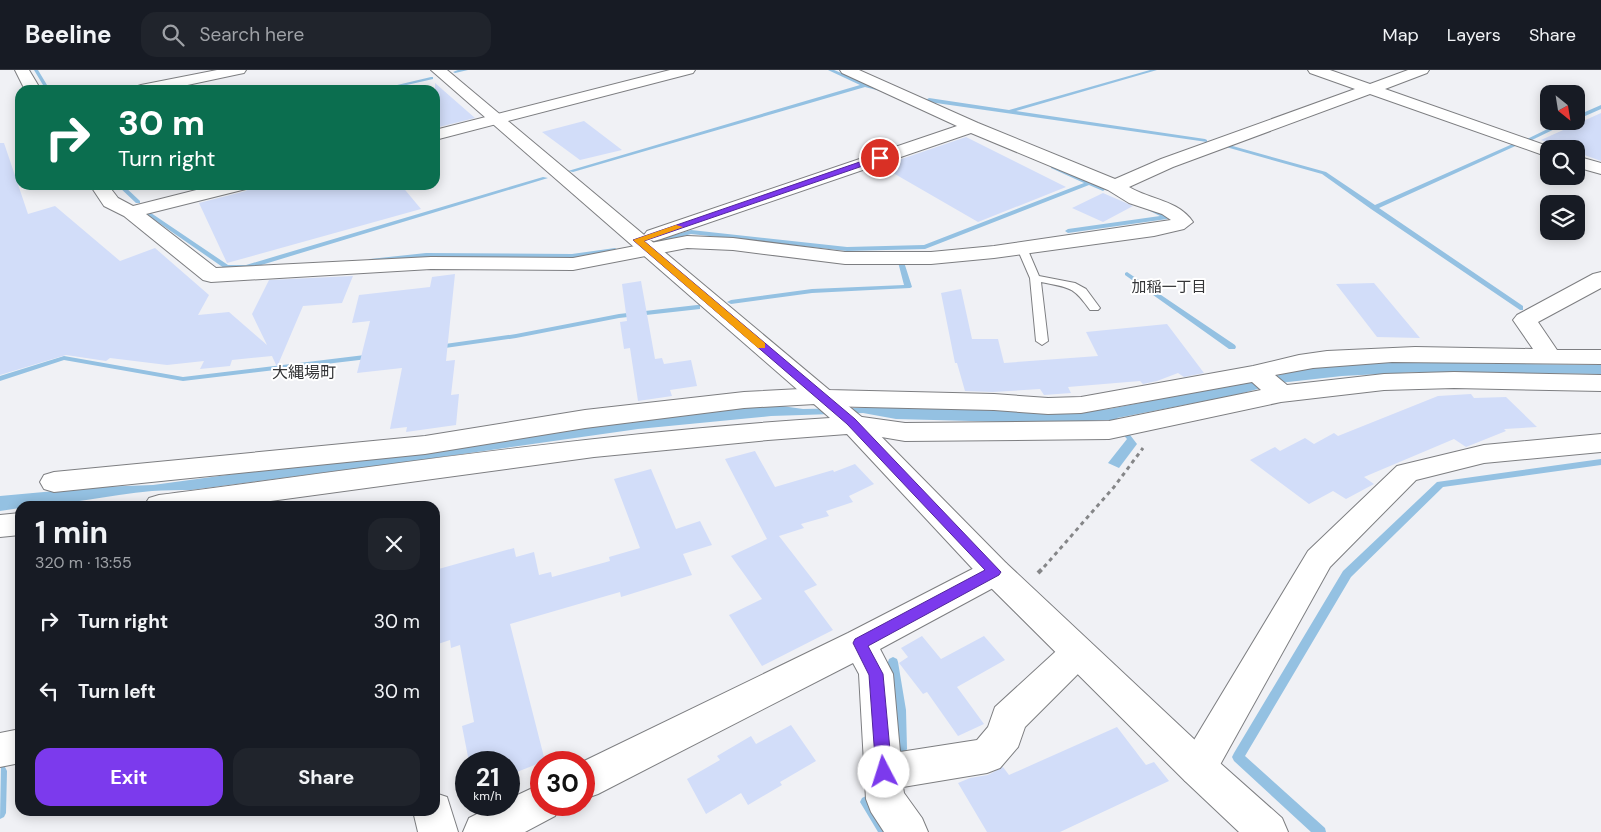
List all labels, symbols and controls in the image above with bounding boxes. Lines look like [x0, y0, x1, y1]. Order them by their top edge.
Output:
search box [141, 12, 491, 57]
text: Beeline [25, 19, 111, 50]
icon: search [159, 21, 187, 49]
text: Search here [199, 22, 304, 47]
text: Map [1383, 23, 1419, 47]
text: Layers [1447, 23, 1501, 47]
text: Share [1529, 23, 1576, 47]
north arrow [1540, 85, 1585, 130]
map controls [1540, 85, 1585, 240]
text: 30 m [118, 100, 205, 146]
icon: right [35, 105, 100, 170]
pin [859, 137, 901, 179]
button: search [1540, 140, 1585, 185]
text: Turn right [118, 144, 215, 173]
icon: arrive [866, 144, 894, 172]
button: layers [1540, 195, 1585, 240]
district label: 加稲一丁目 [1131, 277, 1207, 297]
district label: 大縄場町 [272, 362, 336, 383]
text: 1 min [35, 513, 108, 552]
button: close [368, 518, 420, 570]
text: 320 m · 13:55 [35, 552, 132, 573]
icon: right [35, 607, 63, 635]
text: Turn right [78, 609, 168, 634]
text: 30 m [374, 609, 420, 634]
icon: left [35, 677, 63, 705]
text: Turn left [78, 679, 156, 704]
text: 30 m [374, 679, 420, 704]
position arrow [857, 745, 909, 797]
button: Exit [35, 748, 223, 806]
button: Share [233, 748, 420, 806]
speed limit sign: 30 [530, 751, 595, 816]
text: 21 [476, 761, 499, 794]
text: km/h [473, 788, 502, 804]

